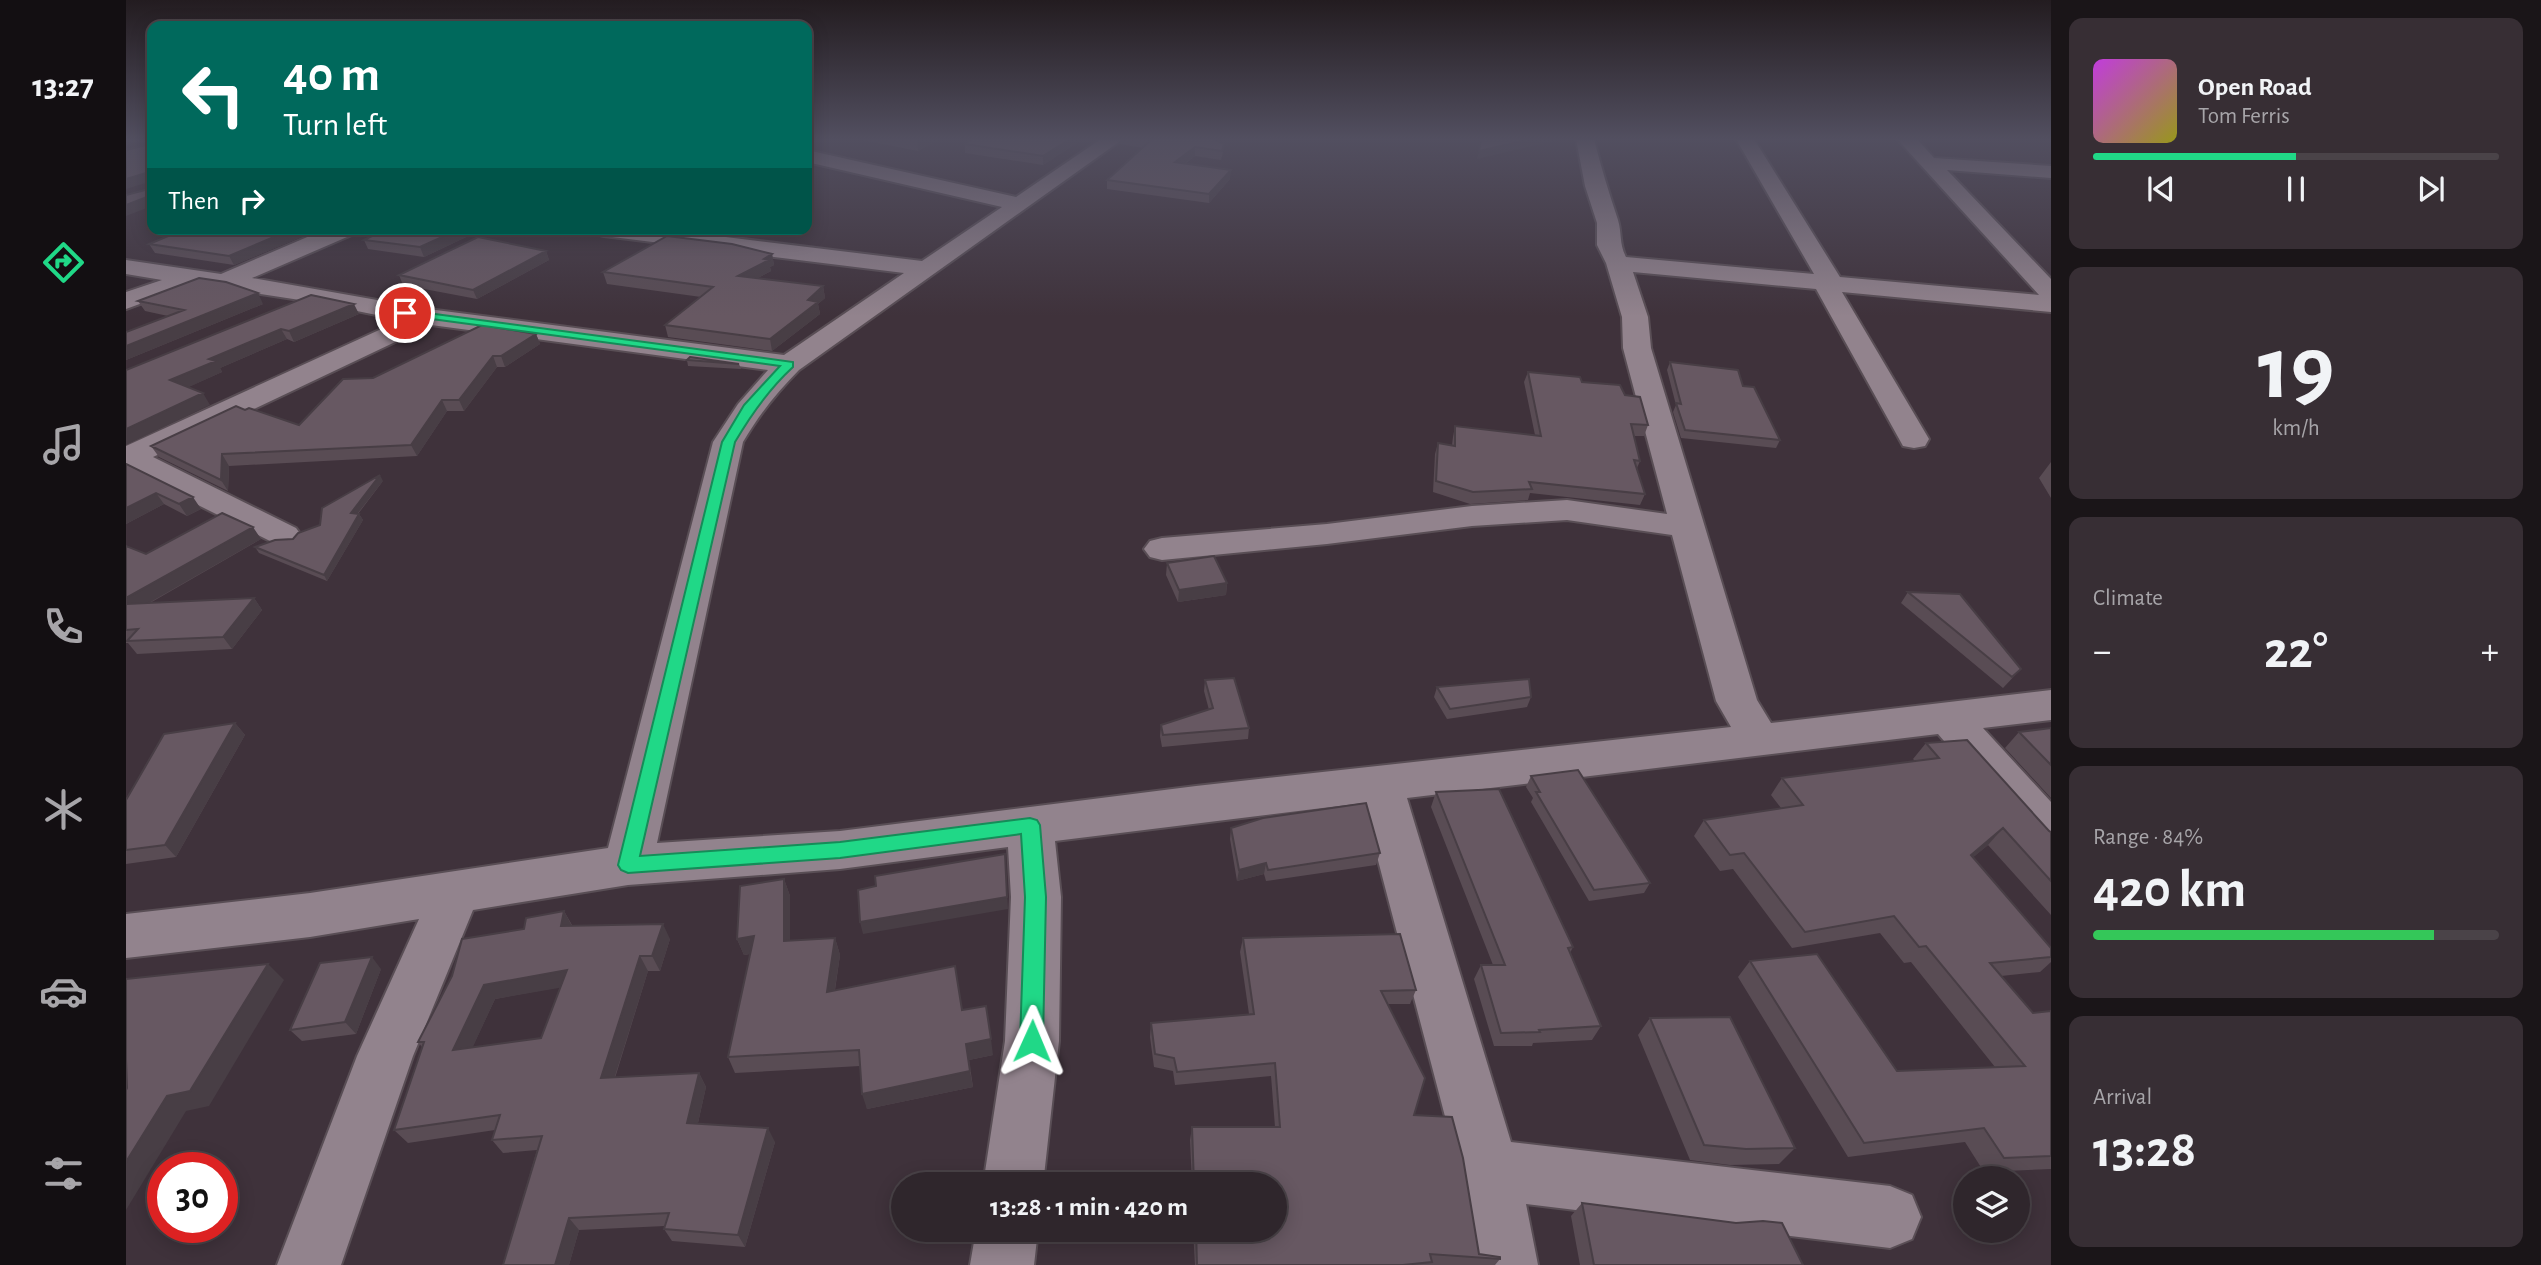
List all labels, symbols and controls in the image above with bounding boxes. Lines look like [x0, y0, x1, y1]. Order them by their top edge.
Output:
icon: left [168, 49, 259, 140]
text: 40 m [283, 51, 380, 100]
text: 13:27 [32, 70, 94, 102]
text: Open Road [2198, 74, 2312, 100]
text: Tom Ferris [2198, 105, 2290, 128]
text: Turn left [283, 109, 387, 141]
icon: previous [2142, 170, 2180, 208]
icon: pause [2277, 170, 2315, 208]
icon: next [2412, 170, 2450, 208]
icon: right [233, 182, 271, 220]
text: Then [168, 188, 219, 214]
icon: directions [39, 238, 88, 287]
pin [375, 283, 435, 343]
icon: arrive [386, 294, 424, 332]
text: 19 [2258, 324, 2334, 415]
text: km/h [2272, 417, 2320, 440]
icon: music [39, 420, 88, 469]
text: Climate [2093, 587, 2163, 610]
icon: phone [39, 602, 88, 651]
text: 22° [2264, 625, 2328, 677]
text: − [2093, 633, 2111, 671]
text: + [2481, 633, 2499, 671]
icon: climate [39, 785, 88, 834]
text: Range · 84% [2093, 826, 2203, 849]
text: 420 km [2093, 864, 2246, 916]
icon: car [39, 967, 88, 1016]
position arrow [995, 1004, 1069, 1078]
text: Arrival [2093, 1086, 2152, 1109]
text: 13:28 [2093, 1124, 2196, 1176]
icon: filters [39, 1149, 88, 1198]
speed limit sign: 30 [147, 1152, 238, 1243]
map controls [1953, 1166, 2030, 1243]
button: layers [1953, 1166, 2030, 1243]
text: 13:28 · 1 min · 420 m [990, 1194, 1188, 1220]

